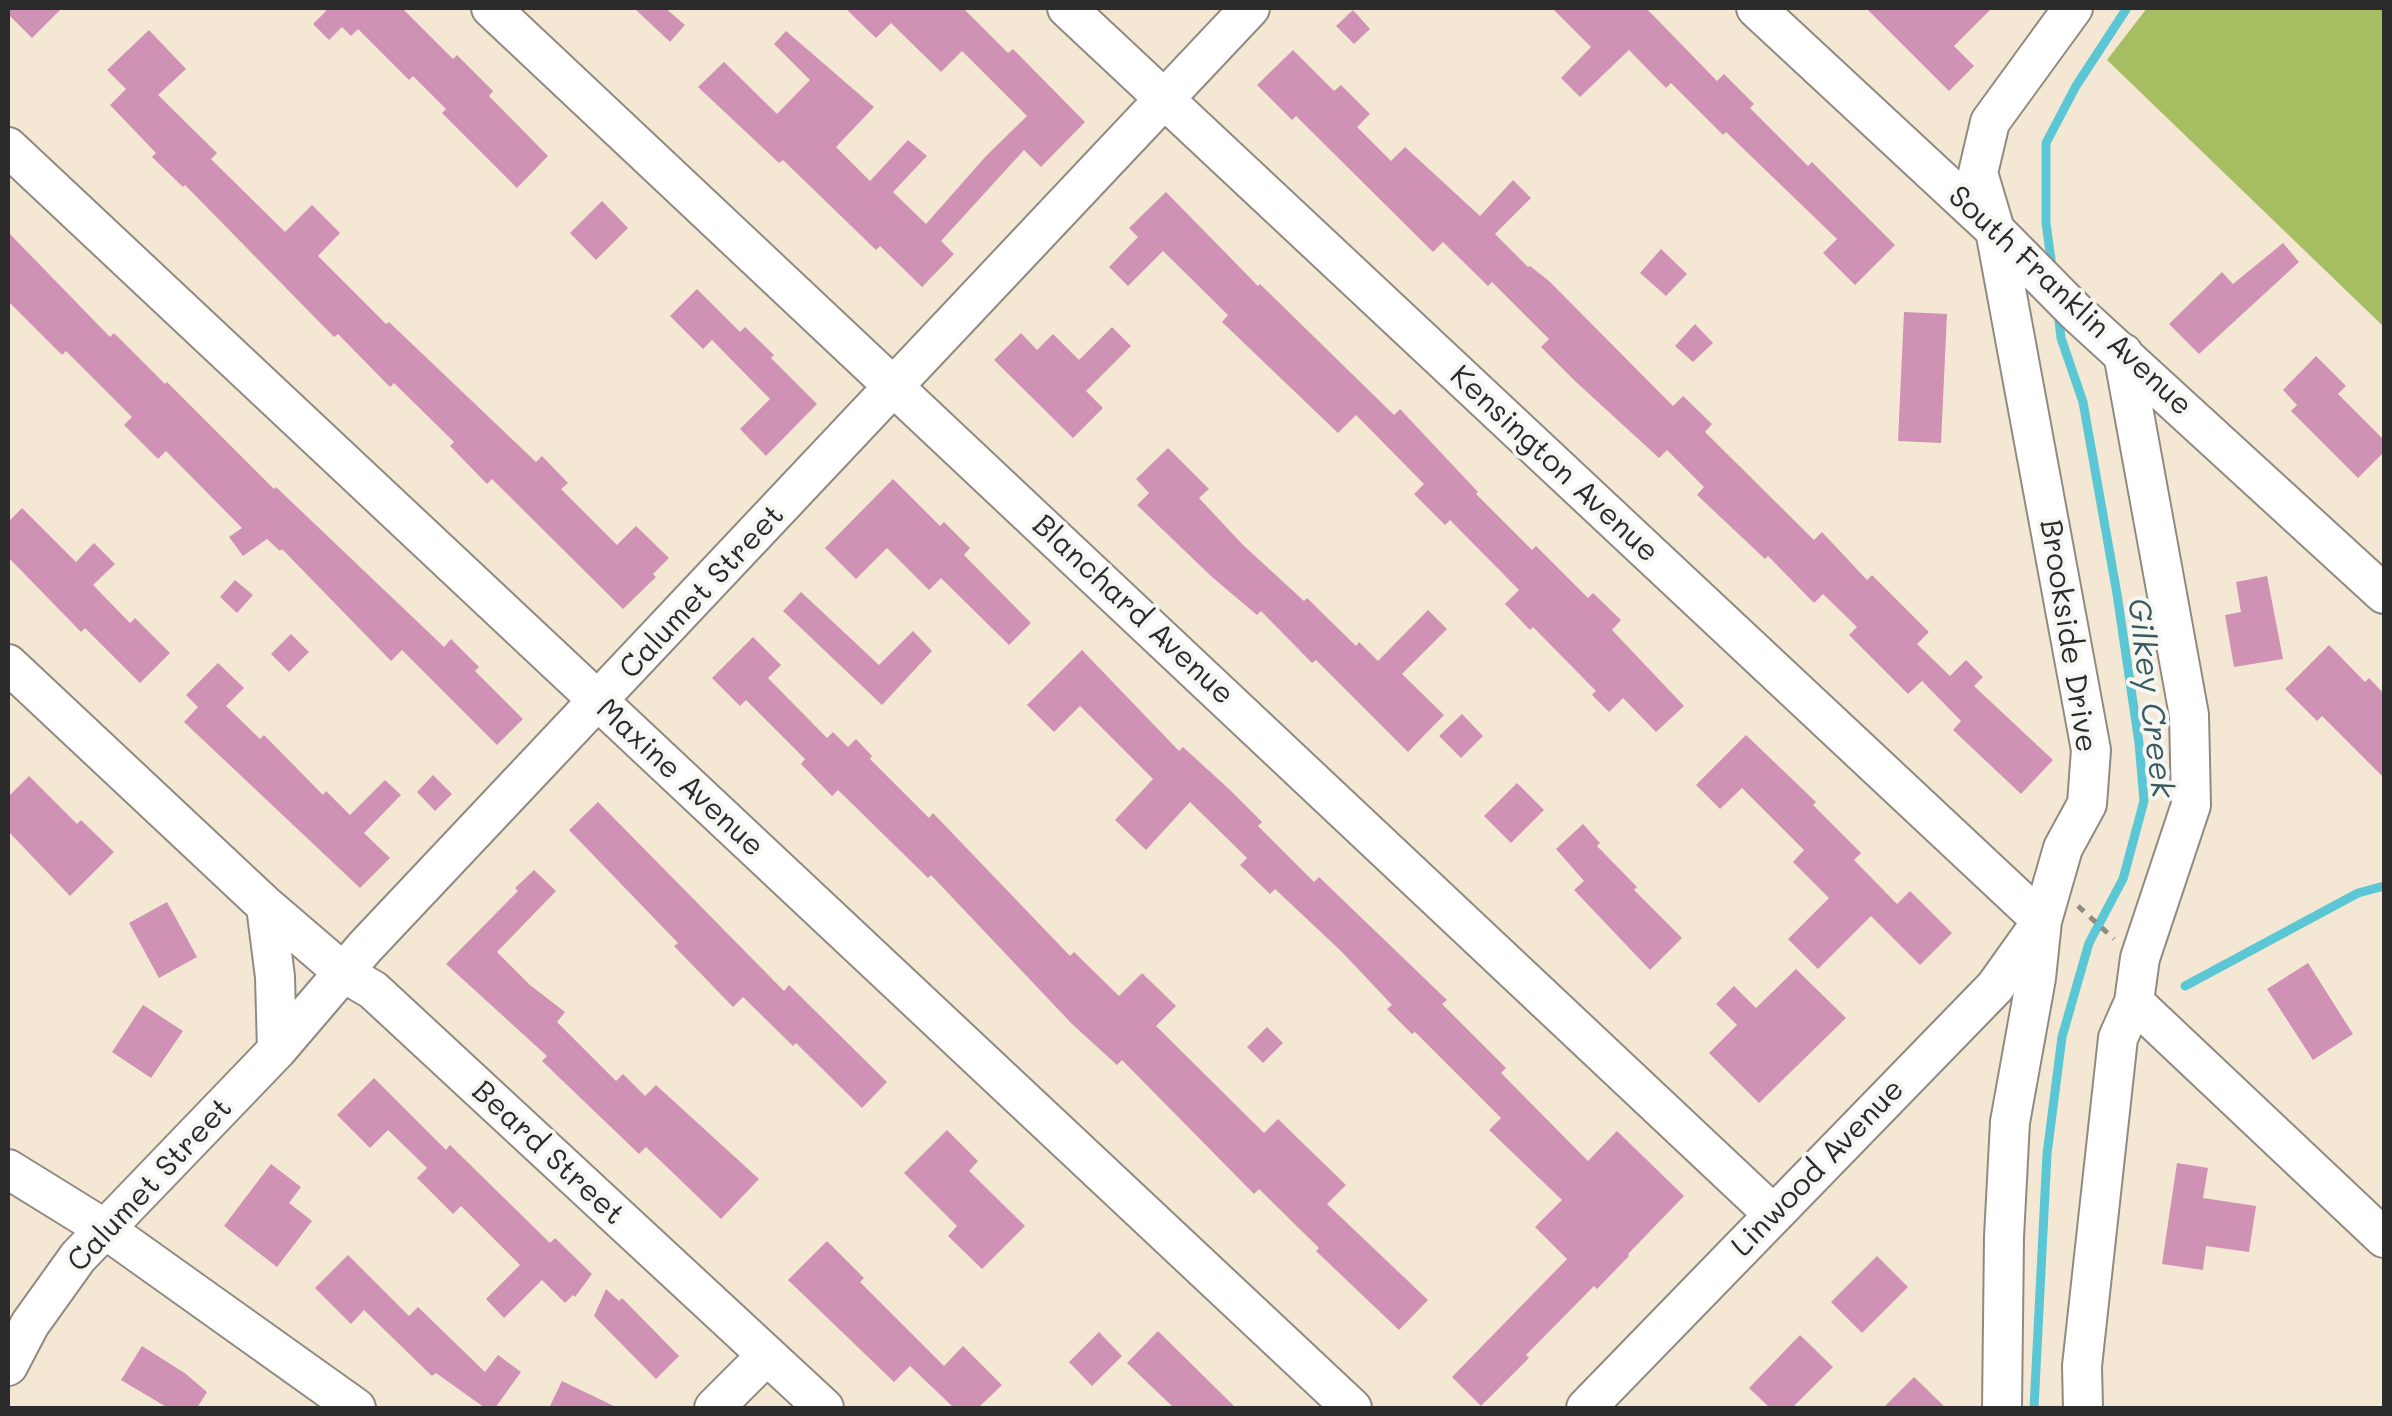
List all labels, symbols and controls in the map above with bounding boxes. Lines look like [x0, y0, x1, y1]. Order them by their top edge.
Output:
street label: South Franklin Avenue [1940, 179, 2200, 423]
street label: Kensington Avenue [1442, 358, 1666, 570]
street label: Calumet Street [612, 498, 792, 686]
street label: Blanchard Avenue [1025, 507, 1241, 713]
street label: Brookside Drive [2032, 517, 2104, 755]
water label: Gilkey Creek [2119, 596, 2181, 800]
street label: Maxine Avenue [589, 691, 771, 865]
street label: Linwood Avenue [1724, 1072, 1912, 1264]
street label: Beard Street [464, 1073, 632, 1233]
street label: Calumet Street [60, 1091, 240, 1279]

